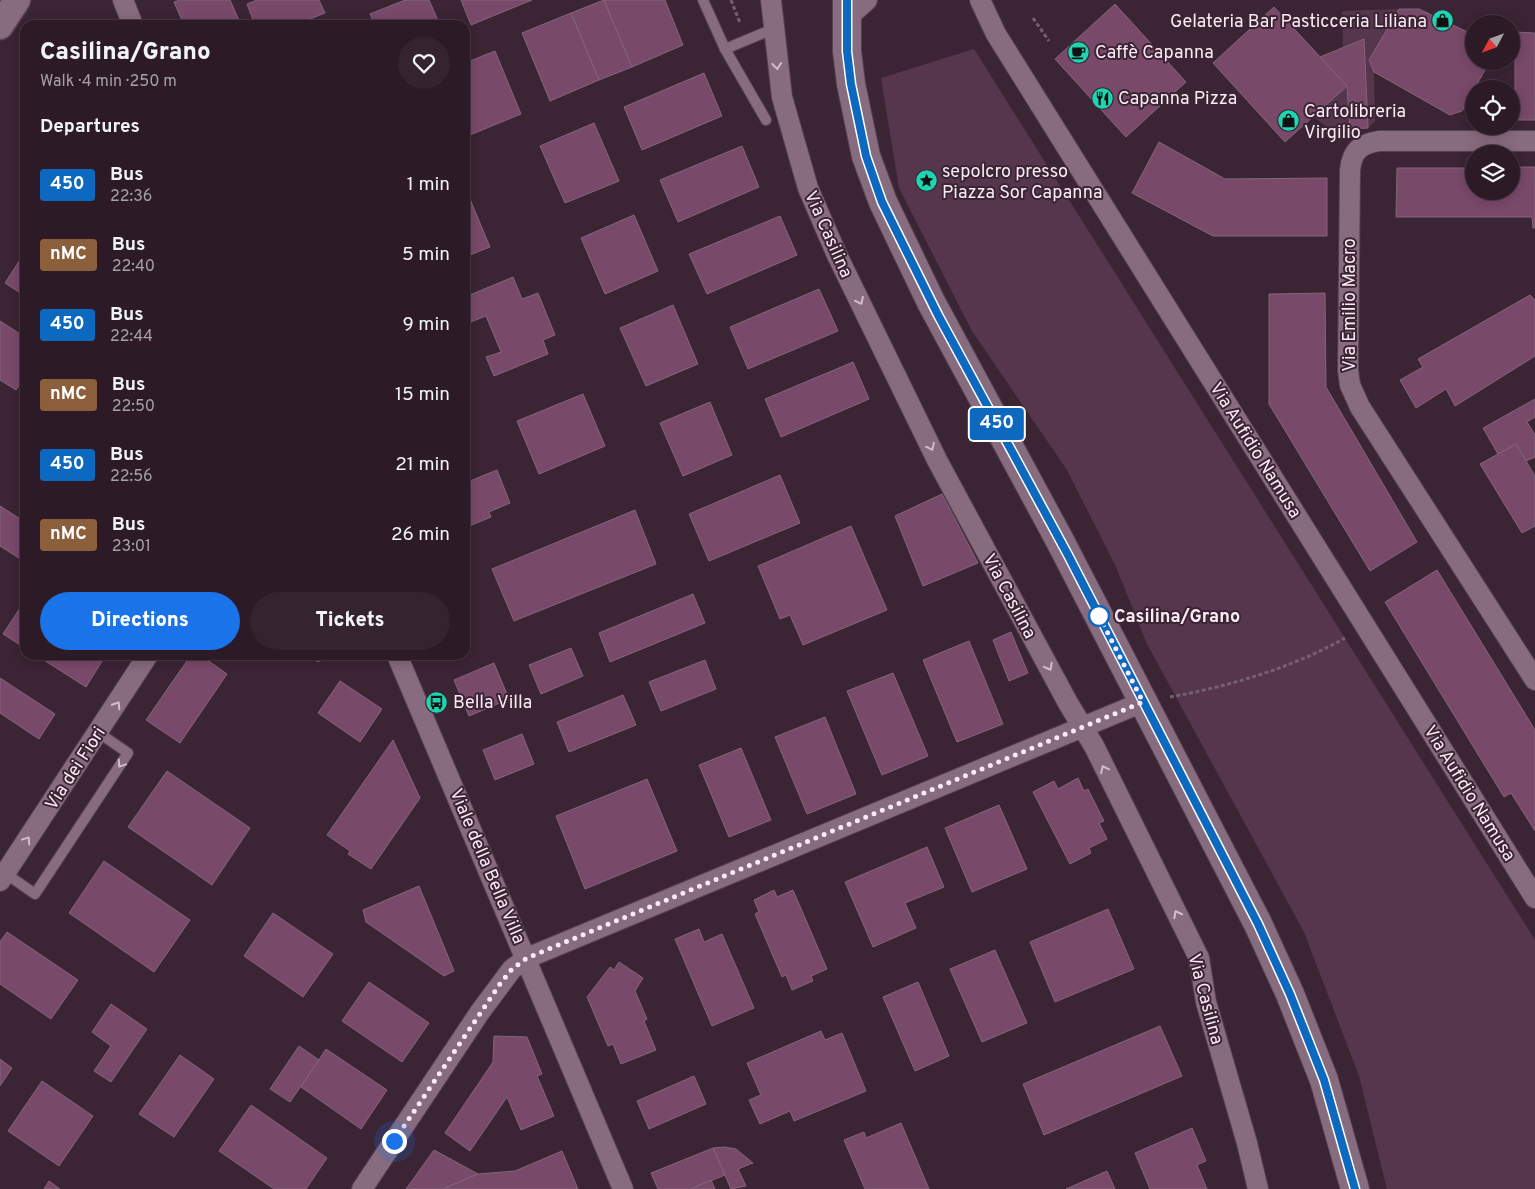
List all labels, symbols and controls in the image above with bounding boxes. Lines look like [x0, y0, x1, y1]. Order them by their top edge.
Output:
shop icon: Gelateria Bar Pasticceria Liliana [1431, 9, 1455, 33]
place label: Gelateria Bar Pasticceria Liliana [1170, 11, 1427, 34]
north arrow [1465, 15, 1520, 70]
map controls [1465, 15, 1520, 200]
button: heart [398, 37, 450, 89]
text: Casilina/Grano [40, 38, 211, 68]
cafe icon: Caffè Capanna [1067, 40, 1091, 64]
place label: Caffè Capanna [1095, 42, 1214, 65]
one-way arrow [771, 62, 782, 70]
text: Walk · 4 min · 250 m [40, 72, 177, 92]
button: locate [1465, 80, 1520, 135]
restaurant icon: Capanna Pizza [1090, 86, 1114, 110]
place label: Capanna Pizza [1118, 88, 1237, 111]
place label: Cartolibreria Virgilio [1304, 101, 1406, 145]
shop icon: Cartolibreria Virgilio [1276, 109, 1300, 133]
text: Departures [40, 115, 140, 139]
button: layers [1465, 145, 1520, 200]
place label: sepolcro presso Piazza Sor Capanna [942, 161, 1102, 205]
text: Bus [110, 163, 144, 187]
place icon: sepolcro presso Piazza Sor Capanna [914, 169, 938, 193]
text: 450 [50, 173, 85, 196]
text: 1 min [407, 173, 450, 197]
text: 22:36 [110, 187, 152, 207]
street label: Via Casilina [798, 187, 857, 282]
text: Bus [112, 233, 145, 257]
street label: Via Emilio Macro [1339, 238, 1362, 372]
text: nMC [50, 243, 87, 266]
text: 5 min [402, 243, 450, 267]
text: 22:40 [112, 257, 155, 277]
one-way arrow [854, 295, 864, 304]
text: Bus [110, 303, 144, 327]
text: 450 [50, 313, 85, 336]
text: 9 min [403, 313, 450, 337]
text: 22:44 [110, 327, 153, 347]
text: Bus [112, 373, 145, 397]
street label: Via Aufidio Namusa [1204, 379, 1306, 523]
text: nMC [50, 383, 87, 406]
text: 15 min [395, 383, 450, 407]
text: 22:50 [112, 397, 155, 417]
line badge: 450 [968, 408, 1026, 440]
text: 450 [980, 412, 1014, 435]
one-way arrow [925, 442, 935, 451]
text: Bus [110, 443, 144, 467]
text: 450 [50, 453, 85, 476]
text: 21 min [395, 453, 450, 477]
text: 22:56 [110, 467, 153, 487]
text: Bus [112, 513, 145, 537]
text: nMC [50, 523, 87, 546]
text: 26 min [391, 523, 450, 547]
text: 23:01 [112, 537, 151, 557]
street label: Via Casilina [977, 550, 1041, 643]
button: Directions [40, 592, 240, 650]
button: Tickets [250, 592, 450, 650]
marker: Casilina/Grano [1088, 605, 1110, 627]
place label: Casilina/Grano [1114, 606, 1240, 629]
one-way arrow [1042, 662, 1052, 671]
bus stop icon: Bella Villa [425, 690, 449, 714]
place label: Bella Villa [453, 692, 532, 715]
one-way arrow [110, 701, 120, 710]
street label: Via Aufidio Namusa [1418, 722, 1520, 866]
street label: Via dei Fiori [41, 723, 112, 815]
one-way arrow [118, 758, 127, 768]
one-way arrow [1100, 765, 1111, 774]
street label: Viale della Bella Villa [443, 785, 530, 948]
one-way arrow [21, 837, 30, 846]
one-way arrow [1173, 911, 1183, 920]
street label: Via Casilina [1181, 951, 1228, 1047]
your location [382, 1129, 407, 1154]

